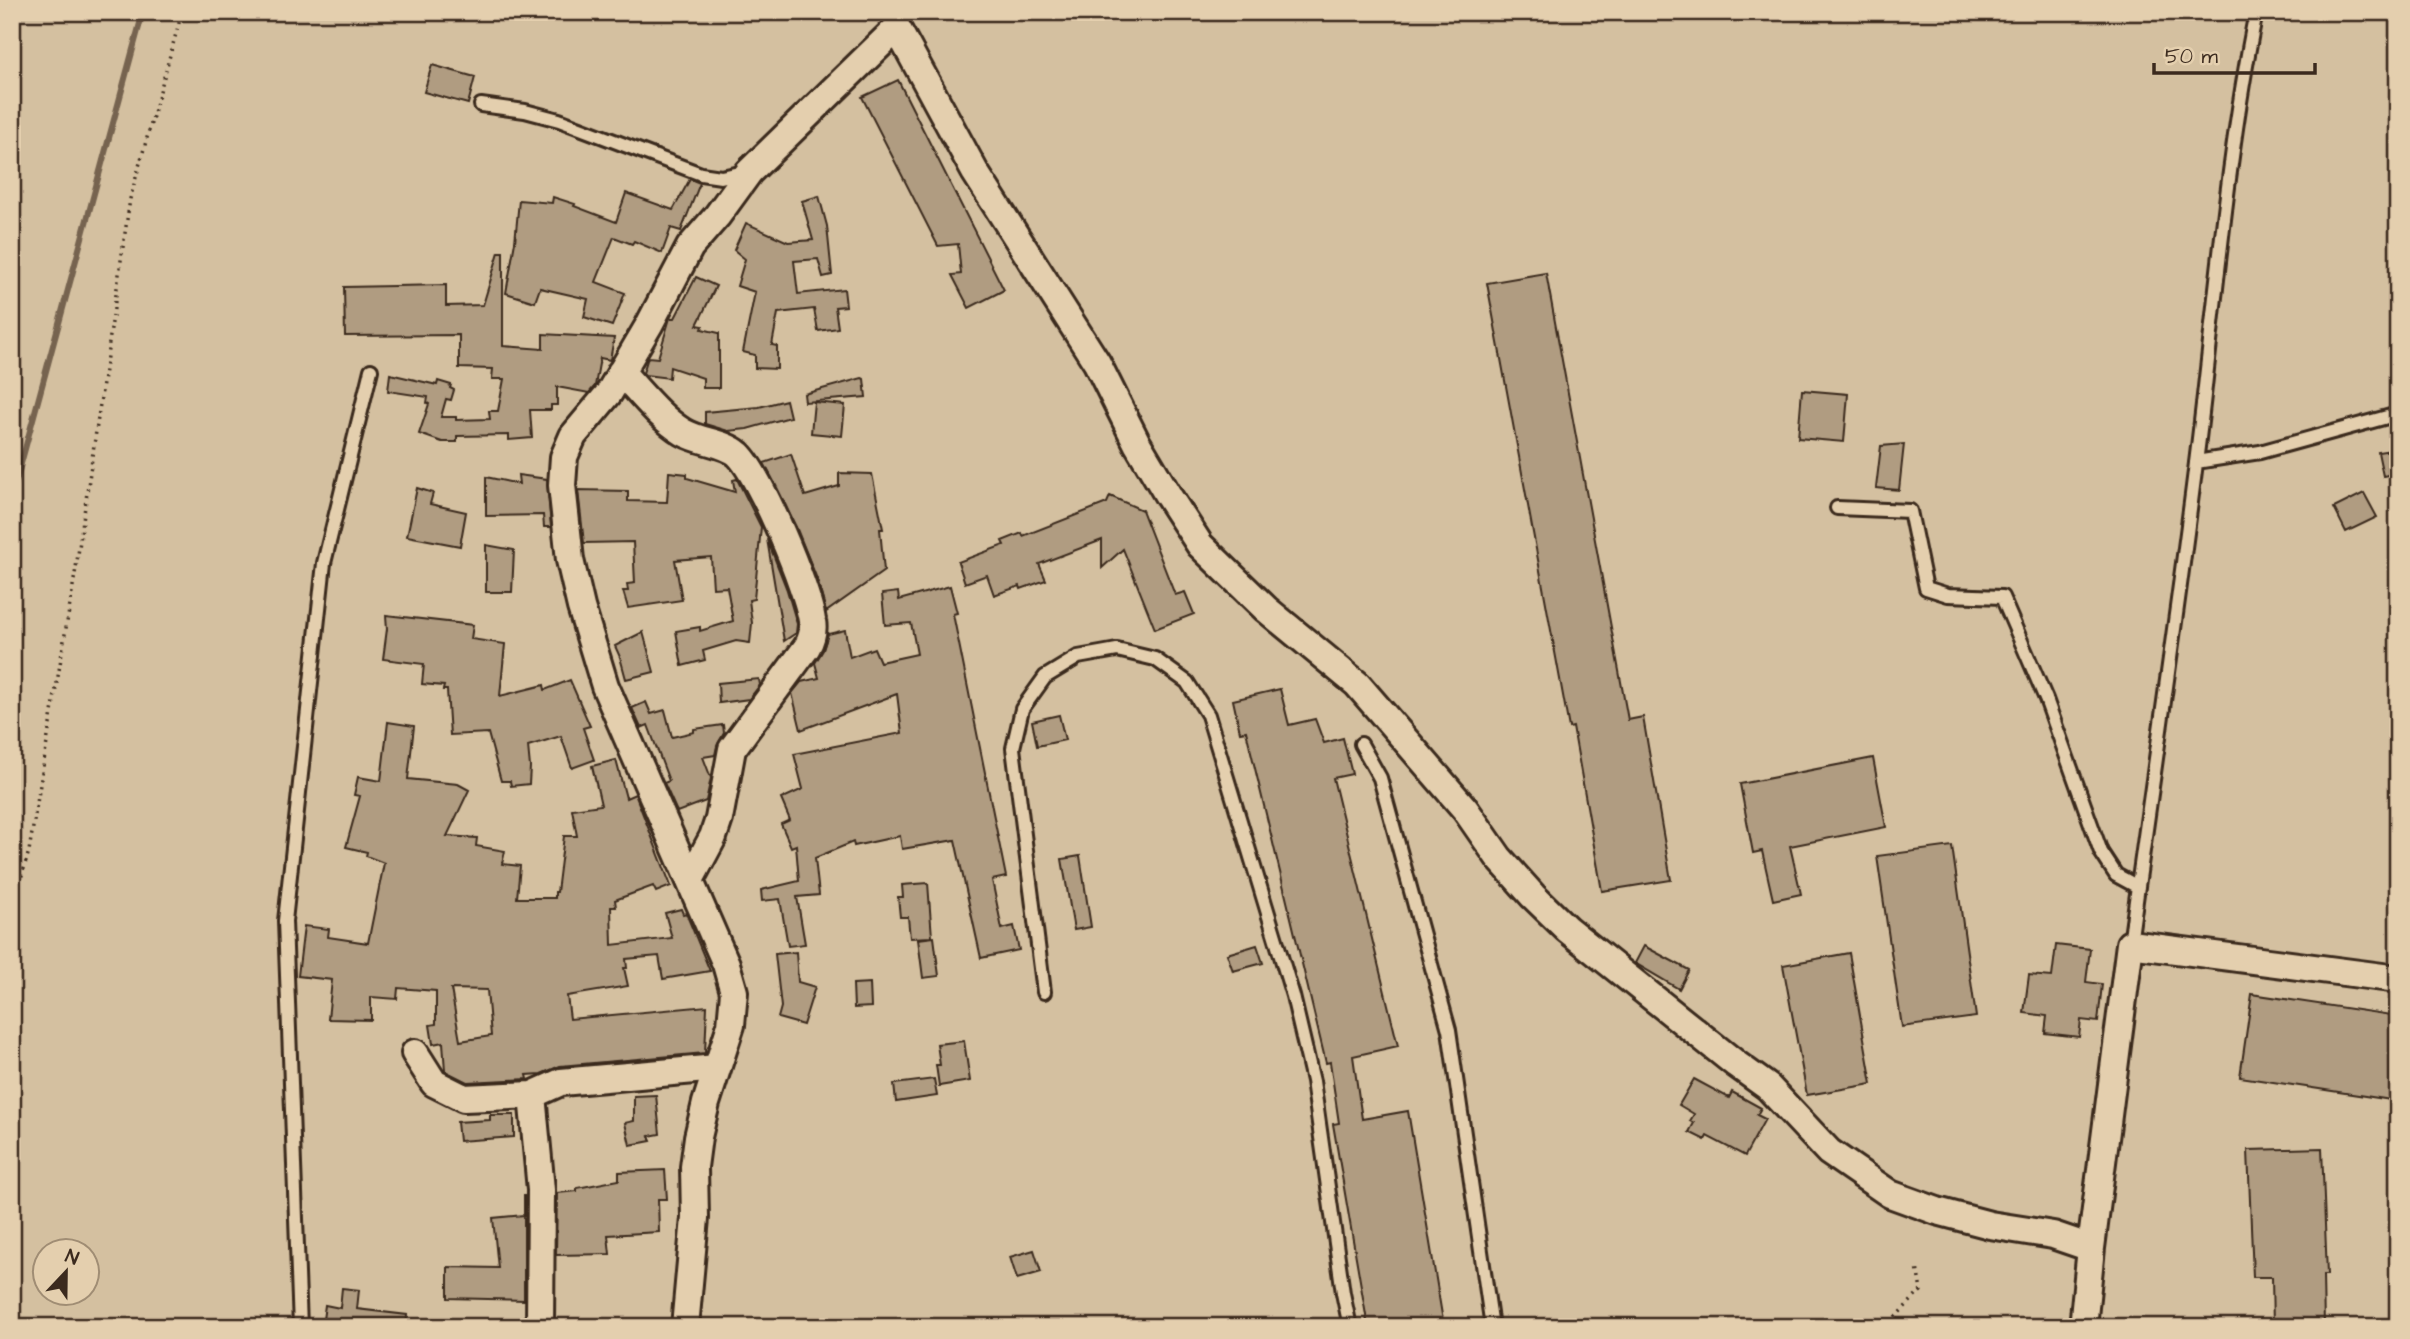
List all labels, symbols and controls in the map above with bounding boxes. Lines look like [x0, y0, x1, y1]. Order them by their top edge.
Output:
scale bar [2154, 32, 2316, 76]
text: 50 m [2165, 42, 2219, 71]
north arrow [32, 1238, 102, 1308]
text: N [61, 1243, 82, 1272]

